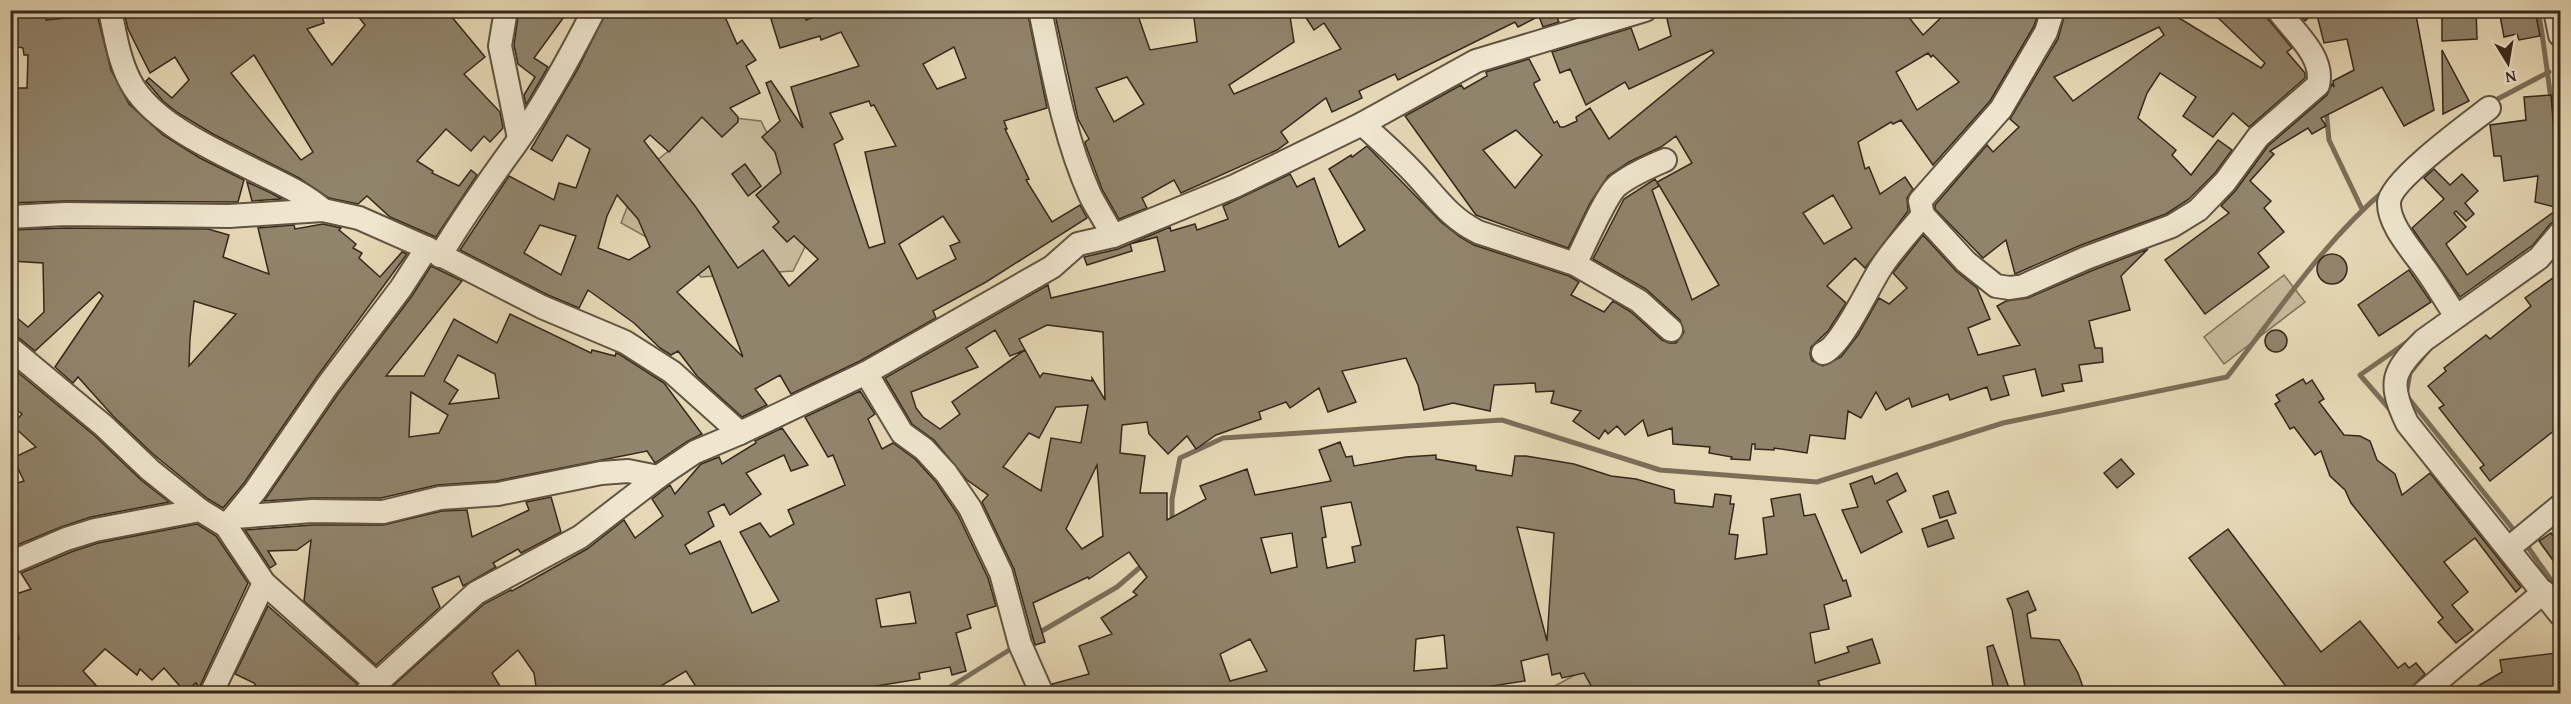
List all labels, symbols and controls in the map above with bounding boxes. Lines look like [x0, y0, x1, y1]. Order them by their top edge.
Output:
north arrow [2478, 33, 2538, 93]
text: N [2503, 65, 2518, 91]

